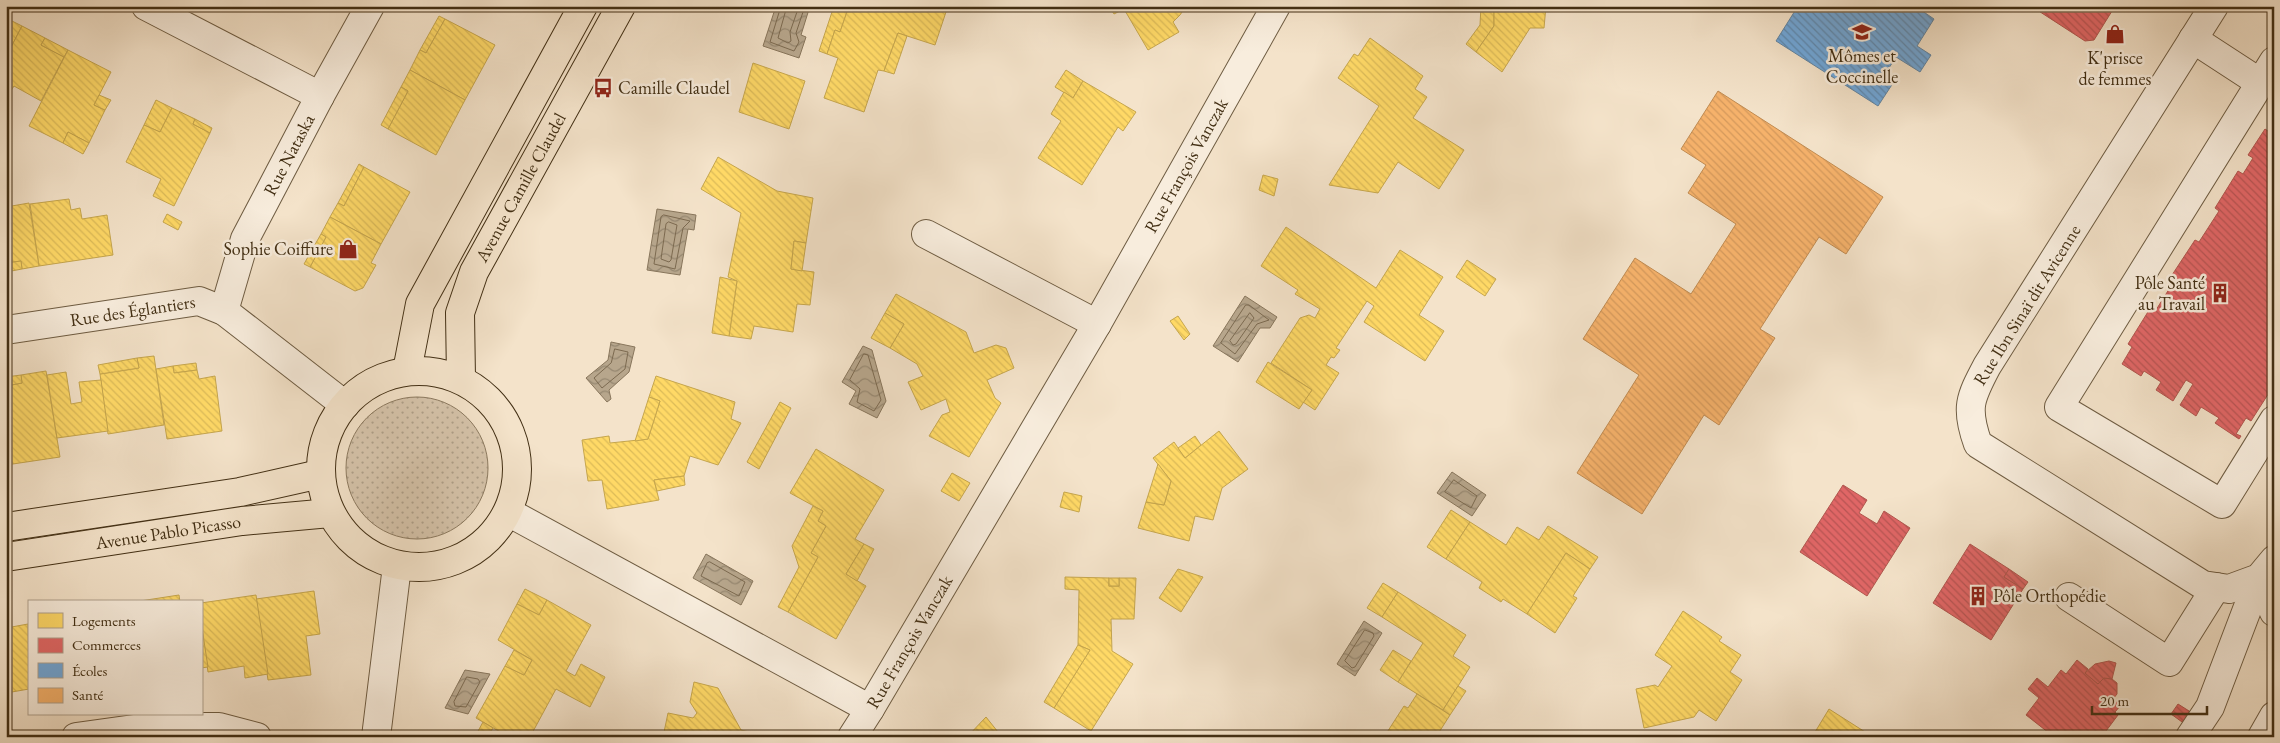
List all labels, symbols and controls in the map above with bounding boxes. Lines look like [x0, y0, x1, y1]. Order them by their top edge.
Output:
school or university icon: Mômes et Coccinelle [1851, 21, 1873, 43]
shop icon: K'prisce de femmes [2104, 23, 2126, 45]
place label: Mômes et Coccinelle [1826, 44, 1898, 88]
place label: K'prisce de femmes [2079, 46, 2152, 90]
place label: Camille Claudel [618, 76, 730, 99]
bus stop icon: Camille Claudel [592, 77, 614, 99]
street label: Rue François Vanczak [1139, 93, 1233, 237]
street label: Avenue Camille Claudel [469, 108, 571, 267]
street label: Rue Nataska [258, 109, 320, 199]
street label: Rue Ibn Sinaï dit Avicenne [1968, 220, 2085, 389]
place label: Sophie Coiffure [223, 237, 333, 260]
shop icon: Sophie Coiffure [337, 238, 359, 260]
place label: Pôle Santé au Travail [2135, 271, 2205, 315]
building icon: Pôle Santé au Travail [2209, 282, 2231, 304]
street label: Rue des Églantiers [68, 290, 197, 331]
street label: Avenue Pablo Picasso [93, 509, 242, 554]
street label: Rue François Vanczak [861, 570, 958, 713]
place label: Pôle Orthopédie [1993, 584, 2106, 607]
building icon: Pôle Orthopédie [1967, 585, 1989, 607]
legend [28, 600, 202, 716]
text: Logements [72, 611, 136, 630]
text: Commerces [72, 635, 141, 654]
text: Écoles [72, 661, 108, 680]
scale bar [2092, 683, 2208, 715]
text: Santé [72, 685, 104, 704]
text: 20 m [2100, 691, 2129, 710]

